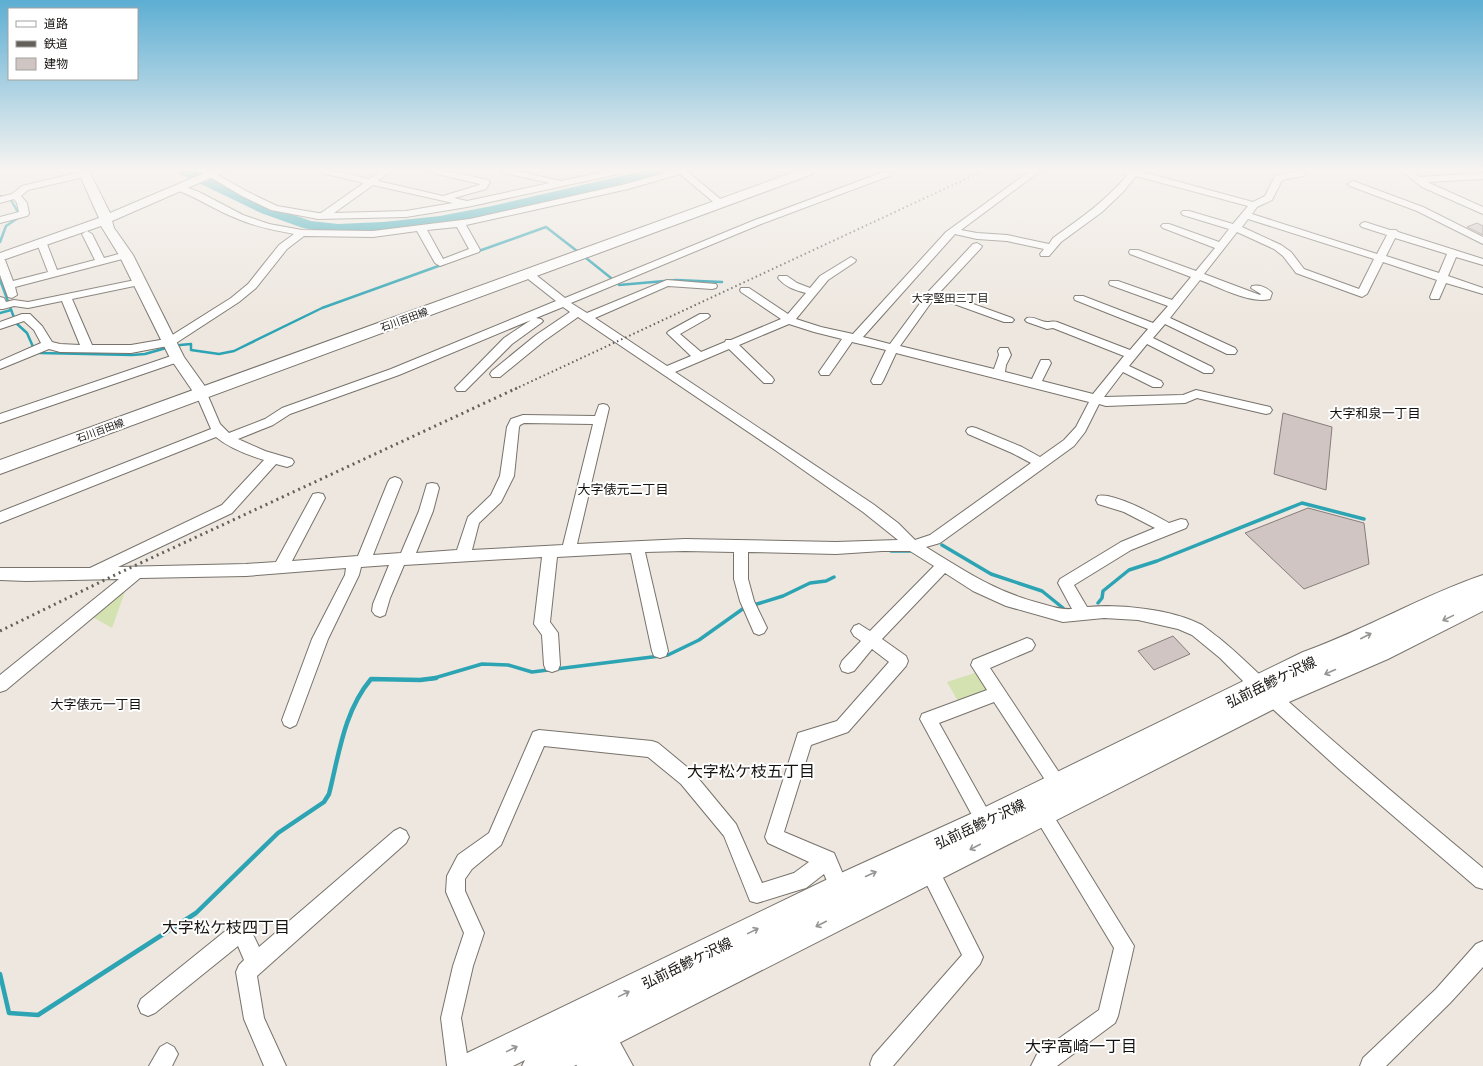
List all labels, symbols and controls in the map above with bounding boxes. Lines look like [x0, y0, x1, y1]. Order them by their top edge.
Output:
legend [8, 8, 138, 80]
text: 道路 [44, 16, 68, 31]
text: 鉄道 [44, 36, 68, 51]
text: 建物 [44, 56, 68, 71]
district label: 大字堅田三丁目 [912, 291, 989, 305]
street label: 石川百田線 [378, 305, 430, 334]
district label: 大字和泉一丁目 [1329, 405, 1421, 421]
street label: 石川百田線 [74, 416, 126, 445]
district label: 大字俵元二丁目 [577, 481, 669, 497]
one-way arrow [1442, 615, 1454, 622]
one-way arrow [1360, 632, 1372, 639]
street label: 弘前岳鰺ケ沢線 [1223, 652, 1319, 712]
one-way arrow [1324, 669, 1336, 677]
district label: 大字俵元一丁目 [50, 696, 142, 712]
district label: 大字松ケ枝五丁目 [687, 761, 815, 781]
street label: 弘前岳鰺ケ沢線 [932, 795, 1028, 853]
one-way arrow [969, 843, 981, 851]
one-way arrow [864, 870, 876, 877]
district label: 大字松ケ枝四丁目 [162, 917, 290, 937]
one-way arrow [815, 921, 827, 928]
one-way arrow [747, 926, 759, 934]
street label: 弘前岳鰺ケ沢線 [639, 933, 735, 993]
one-way arrow [618, 990, 630, 997]
district label: 大字高崎一丁目 [1025, 1036, 1137, 1056]
one-way arrow [506, 1045, 518, 1052]

